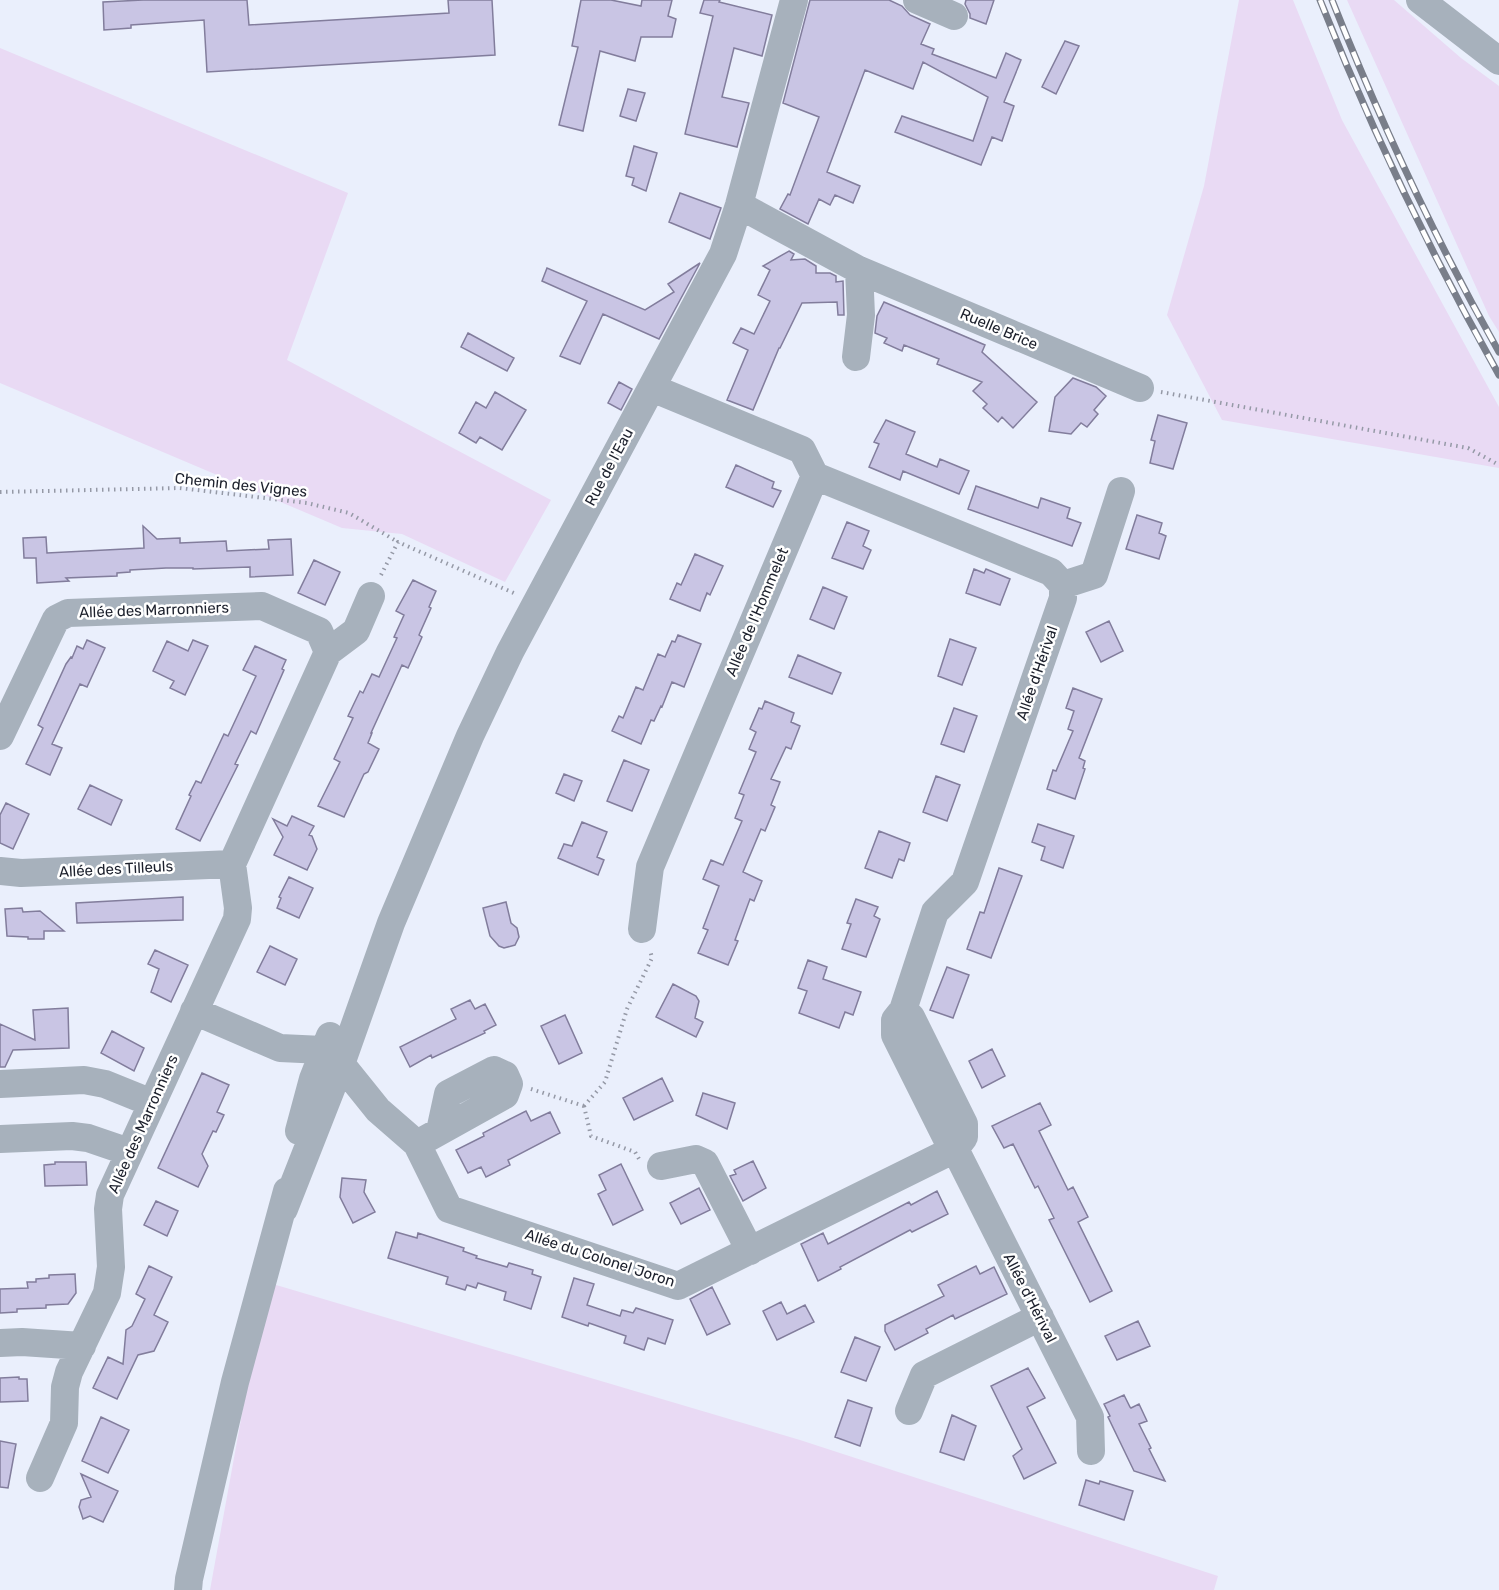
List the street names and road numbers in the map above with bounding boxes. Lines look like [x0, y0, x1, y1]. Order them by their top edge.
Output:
street label: Ruelle Brice [957, 305, 1041, 353]
street label: Rue de l'Eau [581, 425, 637, 509]
street label: Chemin des Vignes [174, 469, 308, 501]
street label: Allée de l'Hommelet [722, 545, 792, 679]
street label: Allée des Marronniers [79, 598, 230, 622]
street label: Allée d'Hérival [1012, 624, 1062, 722]
street label: Allée des Tilleuls [58, 857, 174, 881]
street label: Allée des Marronniers [104, 1051, 182, 1196]
street label: Allée du Colonel Joron [523, 1225, 677, 1291]
street label: Allée d'Hérival [1000, 1250, 1060, 1346]

